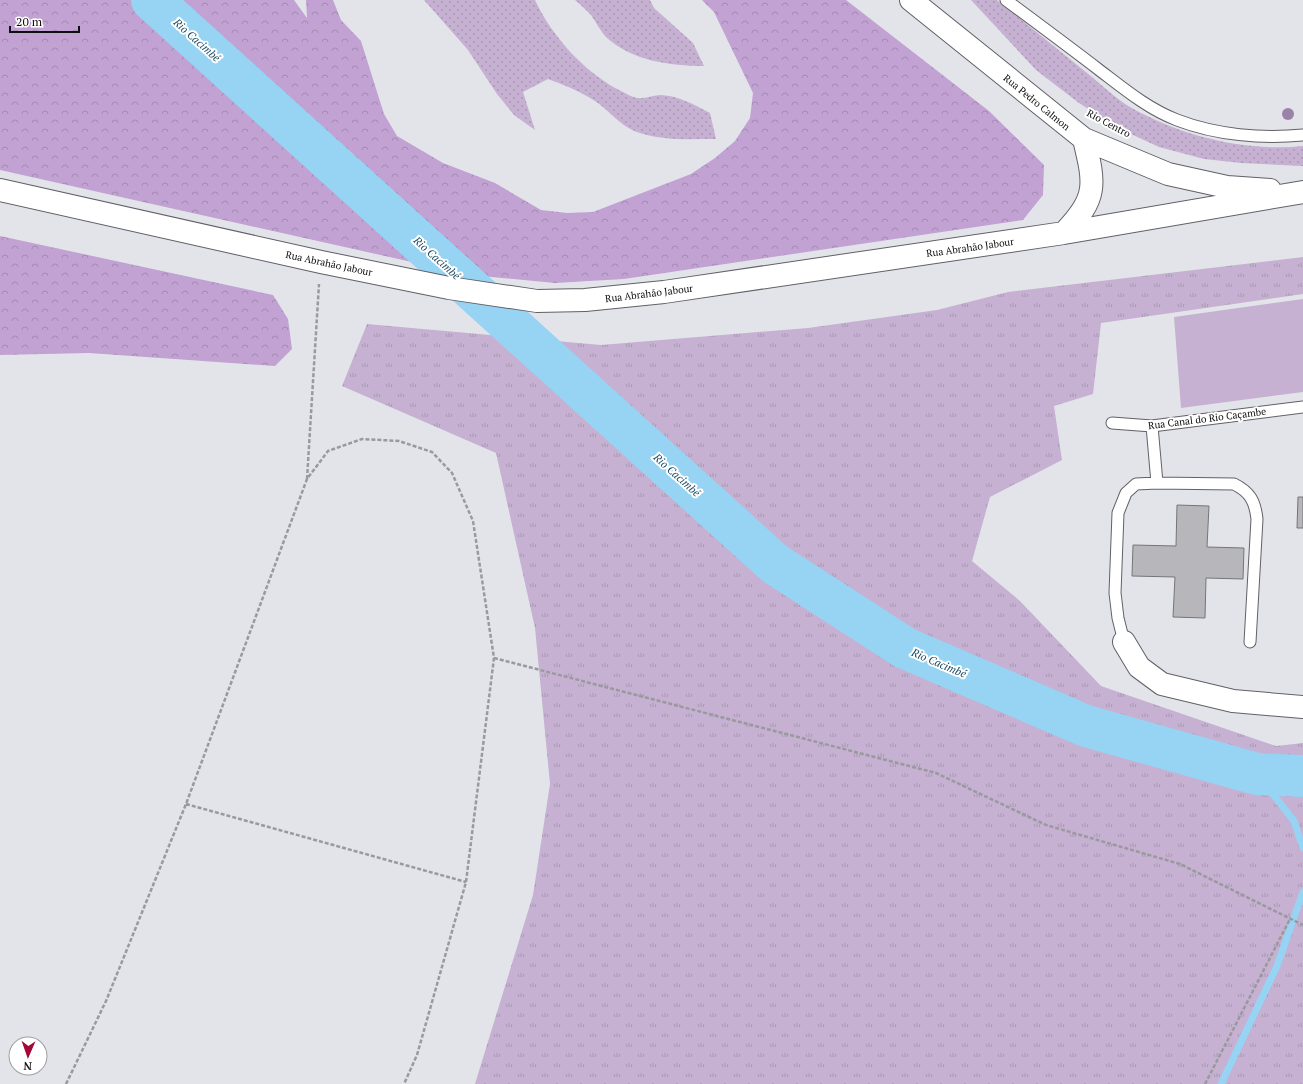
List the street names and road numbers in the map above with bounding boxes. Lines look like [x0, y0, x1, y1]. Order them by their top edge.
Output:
street label: Rua Pedro Calmon [1001, 71, 1073, 133]
street label: Rio Centro [1085, 107, 1133, 141]
street label: Rua Abrahão Jabour [925, 235, 1015, 260]
street label: Rua Abrahão Jabour [284, 248, 374, 279]
street label: Rua Abrahão Jabour [604, 282, 694, 305]
street label: Rua Canal do Rio Caçambe [1147, 405, 1267, 432]

